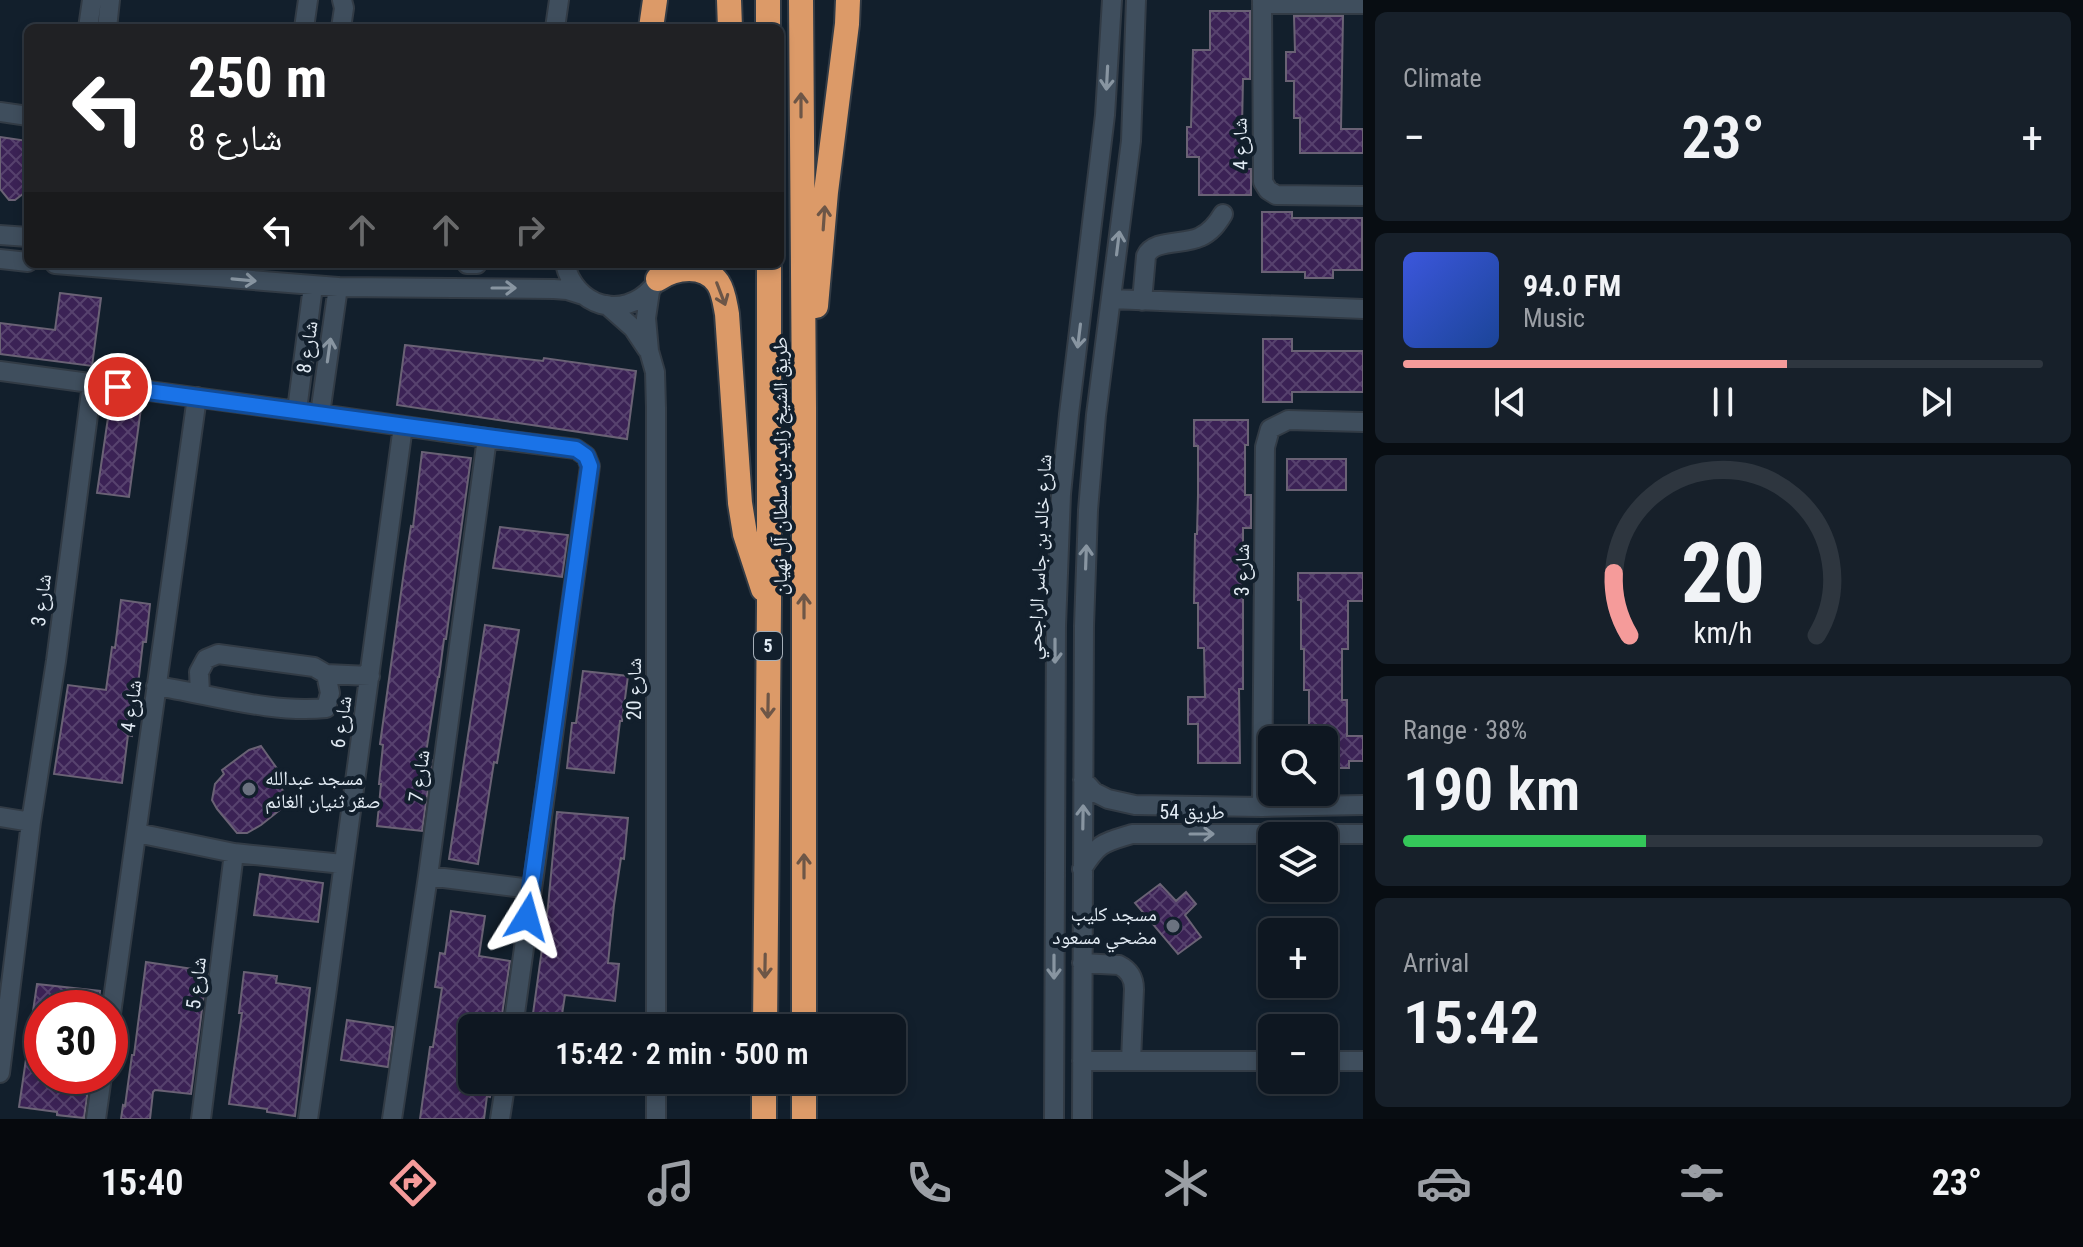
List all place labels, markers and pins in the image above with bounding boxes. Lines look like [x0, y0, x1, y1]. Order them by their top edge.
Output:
pin [84, 353, 152, 421]
place label: مسجد عبدالله صقر ثنيان الغانم [265, 766, 381, 815]
marker: مسجد عبدالله صقر ثنيان الغانم [240, 780, 258, 798]
place label: مسجد كليب مضحي مسعود [1052, 902, 1157, 953]
marker: مسجد كليب مضحي مسعود [1164, 917, 1182, 935]

